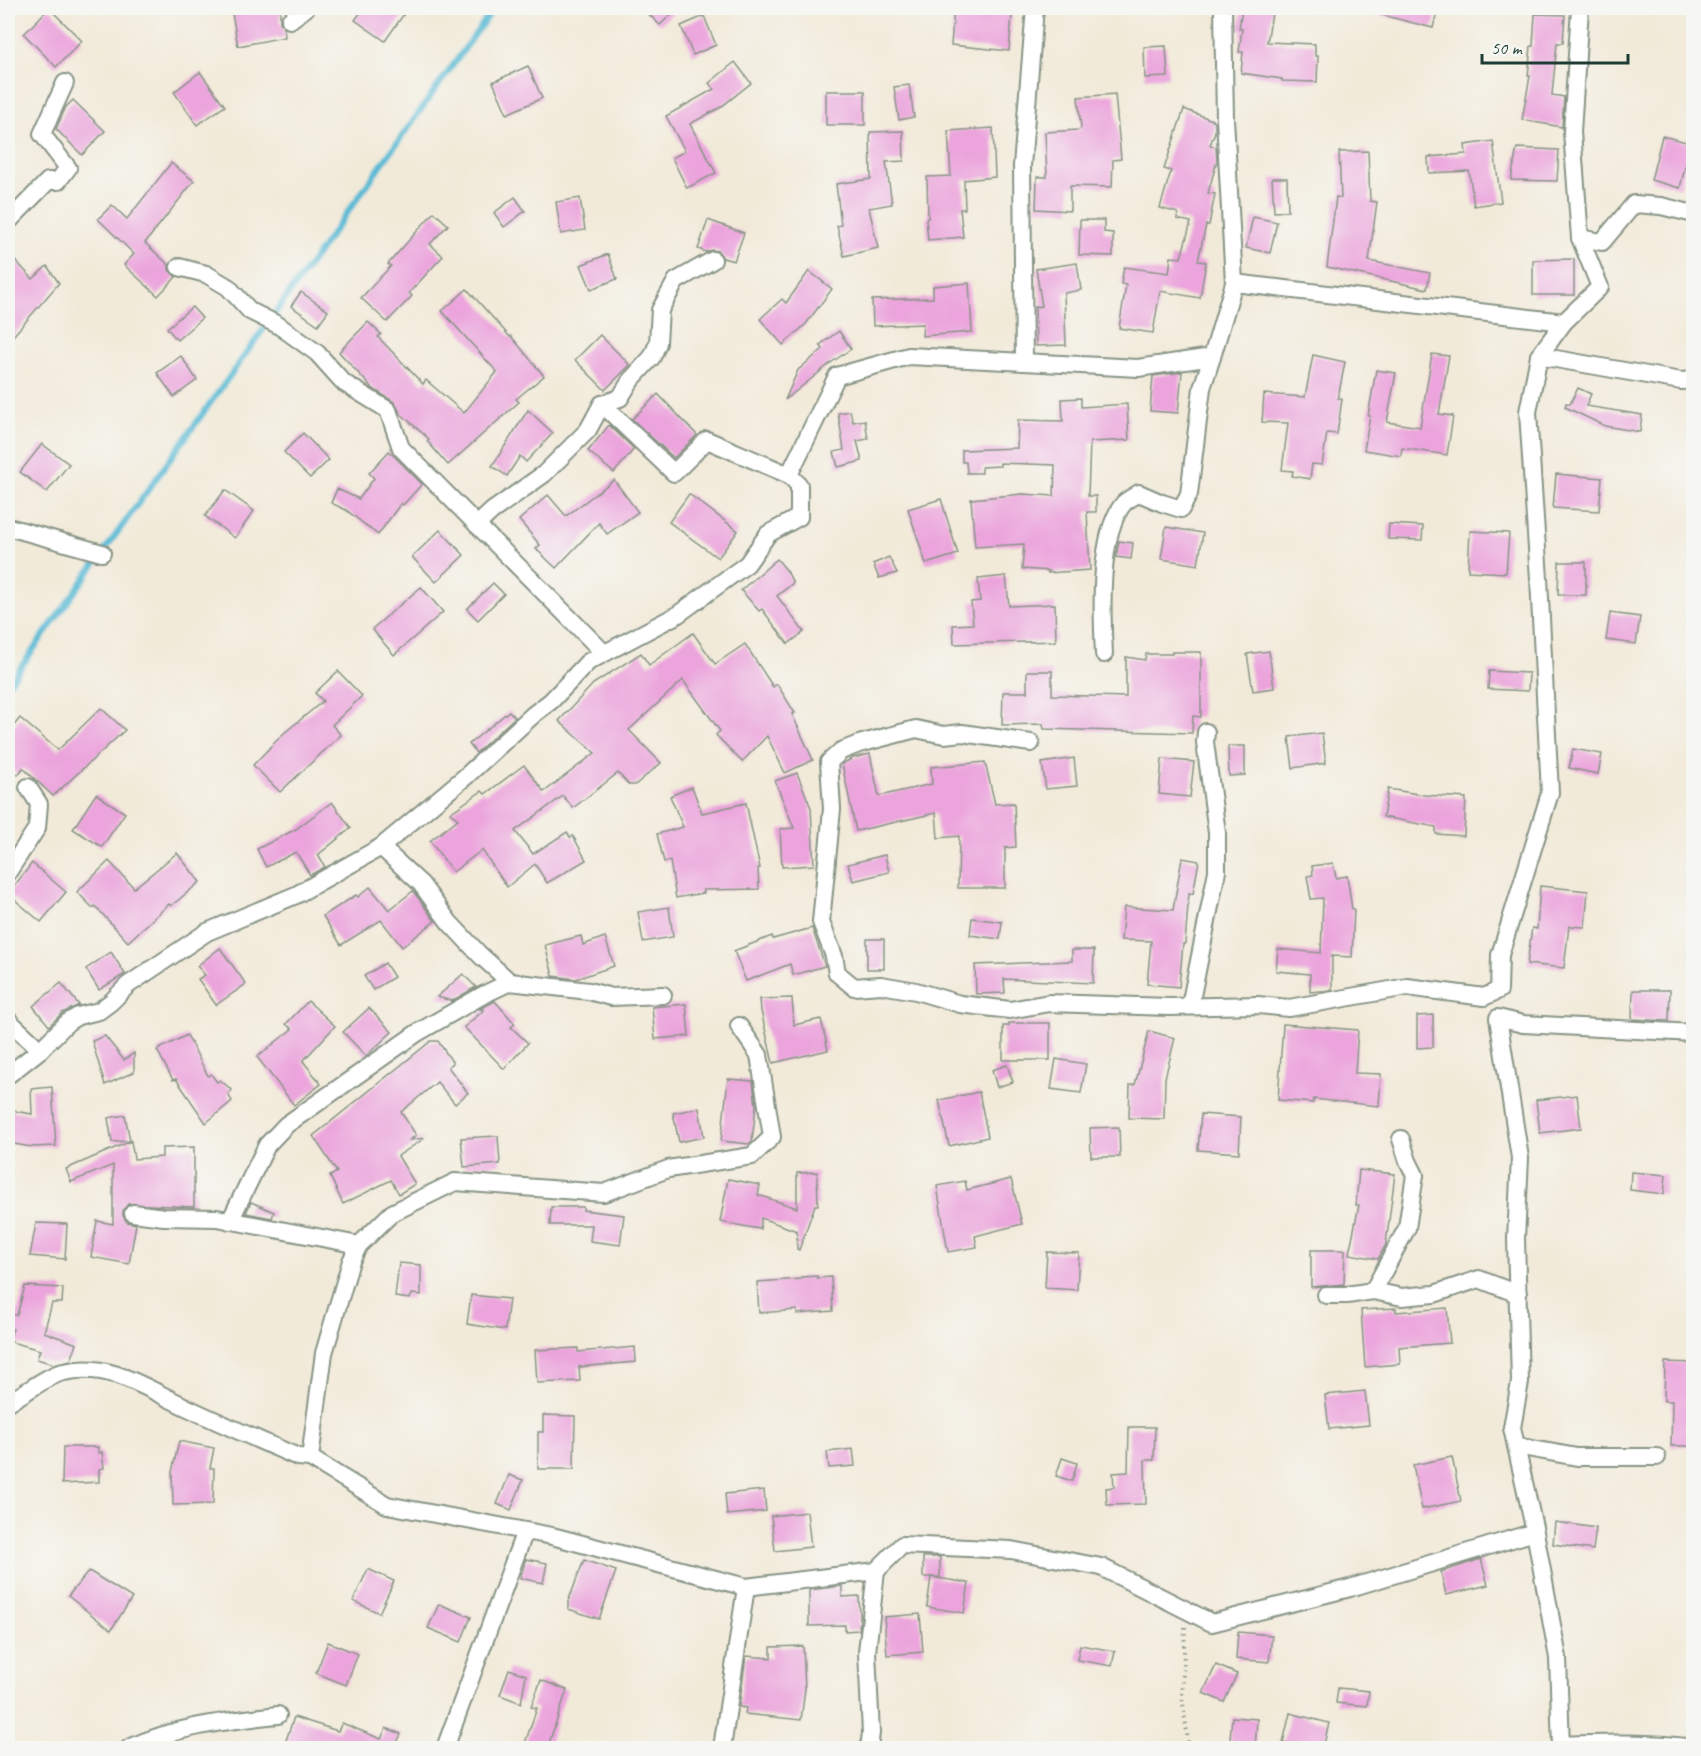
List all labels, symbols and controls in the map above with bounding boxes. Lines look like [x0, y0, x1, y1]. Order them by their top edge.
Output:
scale bar [1482, 27, 1628, 65]
text: 50 m [1491, 37, 1524, 59]

